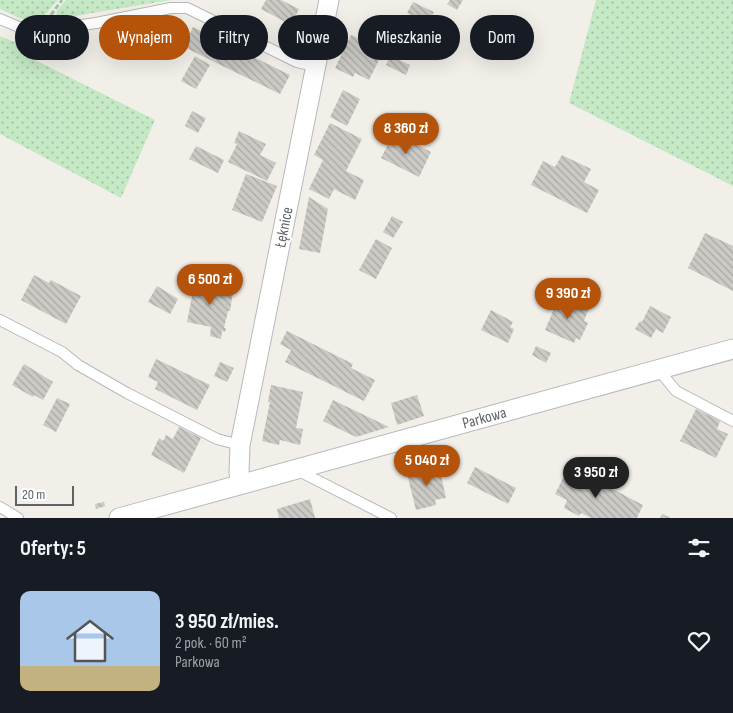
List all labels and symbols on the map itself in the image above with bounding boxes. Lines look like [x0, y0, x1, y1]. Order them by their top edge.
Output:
pin: 8 360 zł [354, 112, 458, 155]
street label: Łęknice [271, 205, 298, 250]
pin: 6 500 zł [158, 264, 262, 306]
pin: 9 390 zł [516, 278, 620, 320]
street label: Parkowa [460, 403, 508, 433]
pin: 5 040 zł [375, 444, 479, 487]
pin: 3 950 zł [544, 456, 648, 499]
scale bar [15, 483, 74, 506]

